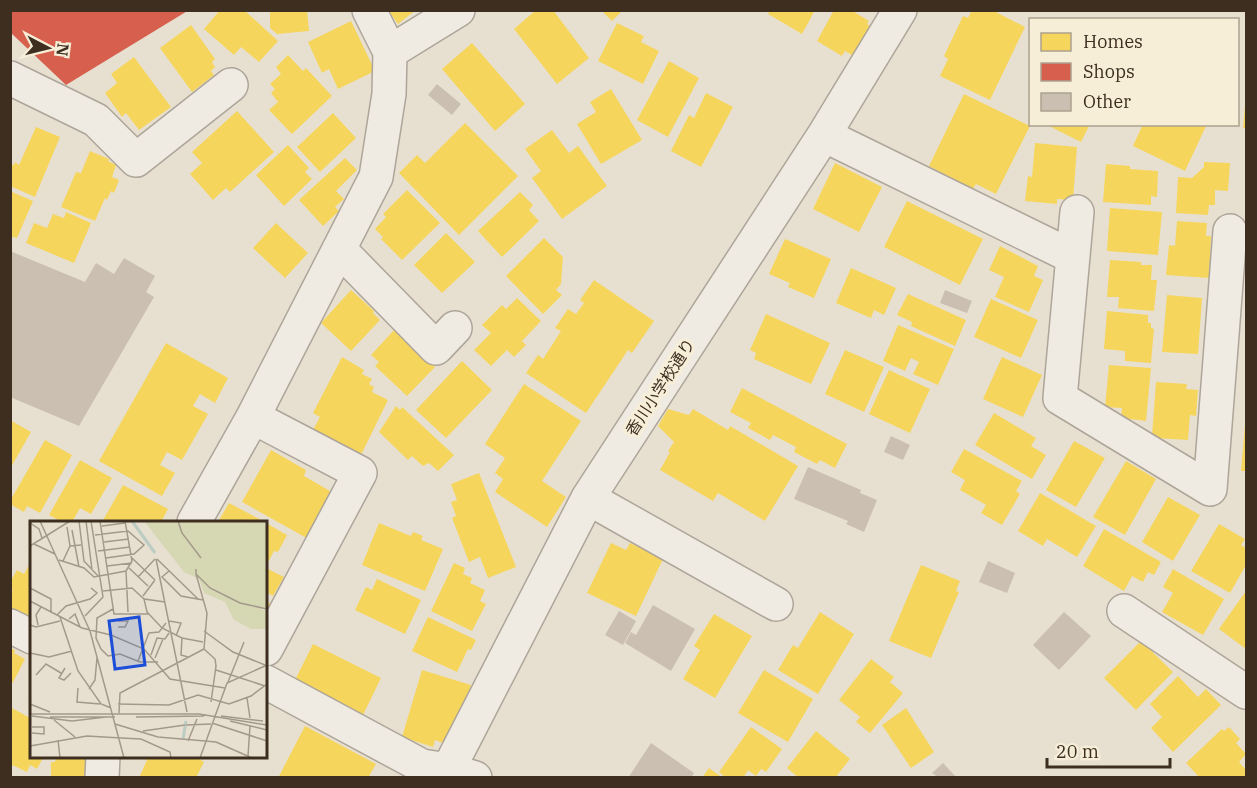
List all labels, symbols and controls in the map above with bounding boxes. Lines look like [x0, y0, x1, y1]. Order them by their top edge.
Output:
north arrow [18, 18, 78, 78]
legend [1029, 18, 1239, 126]
text: Homes [1083, 30, 1143, 53]
text: N [52, 42, 74, 57]
text: Shops [1083, 60, 1135, 83]
text: Other [1083, 90, 1131, 113]
street label: 香川小学校通り [621, 335, 699, 439]
inset map [30, 521, 267, 758]
scale bar [1047, 731, 1170, 769]
text: 20 m [1056, 740, 1099, 763]

